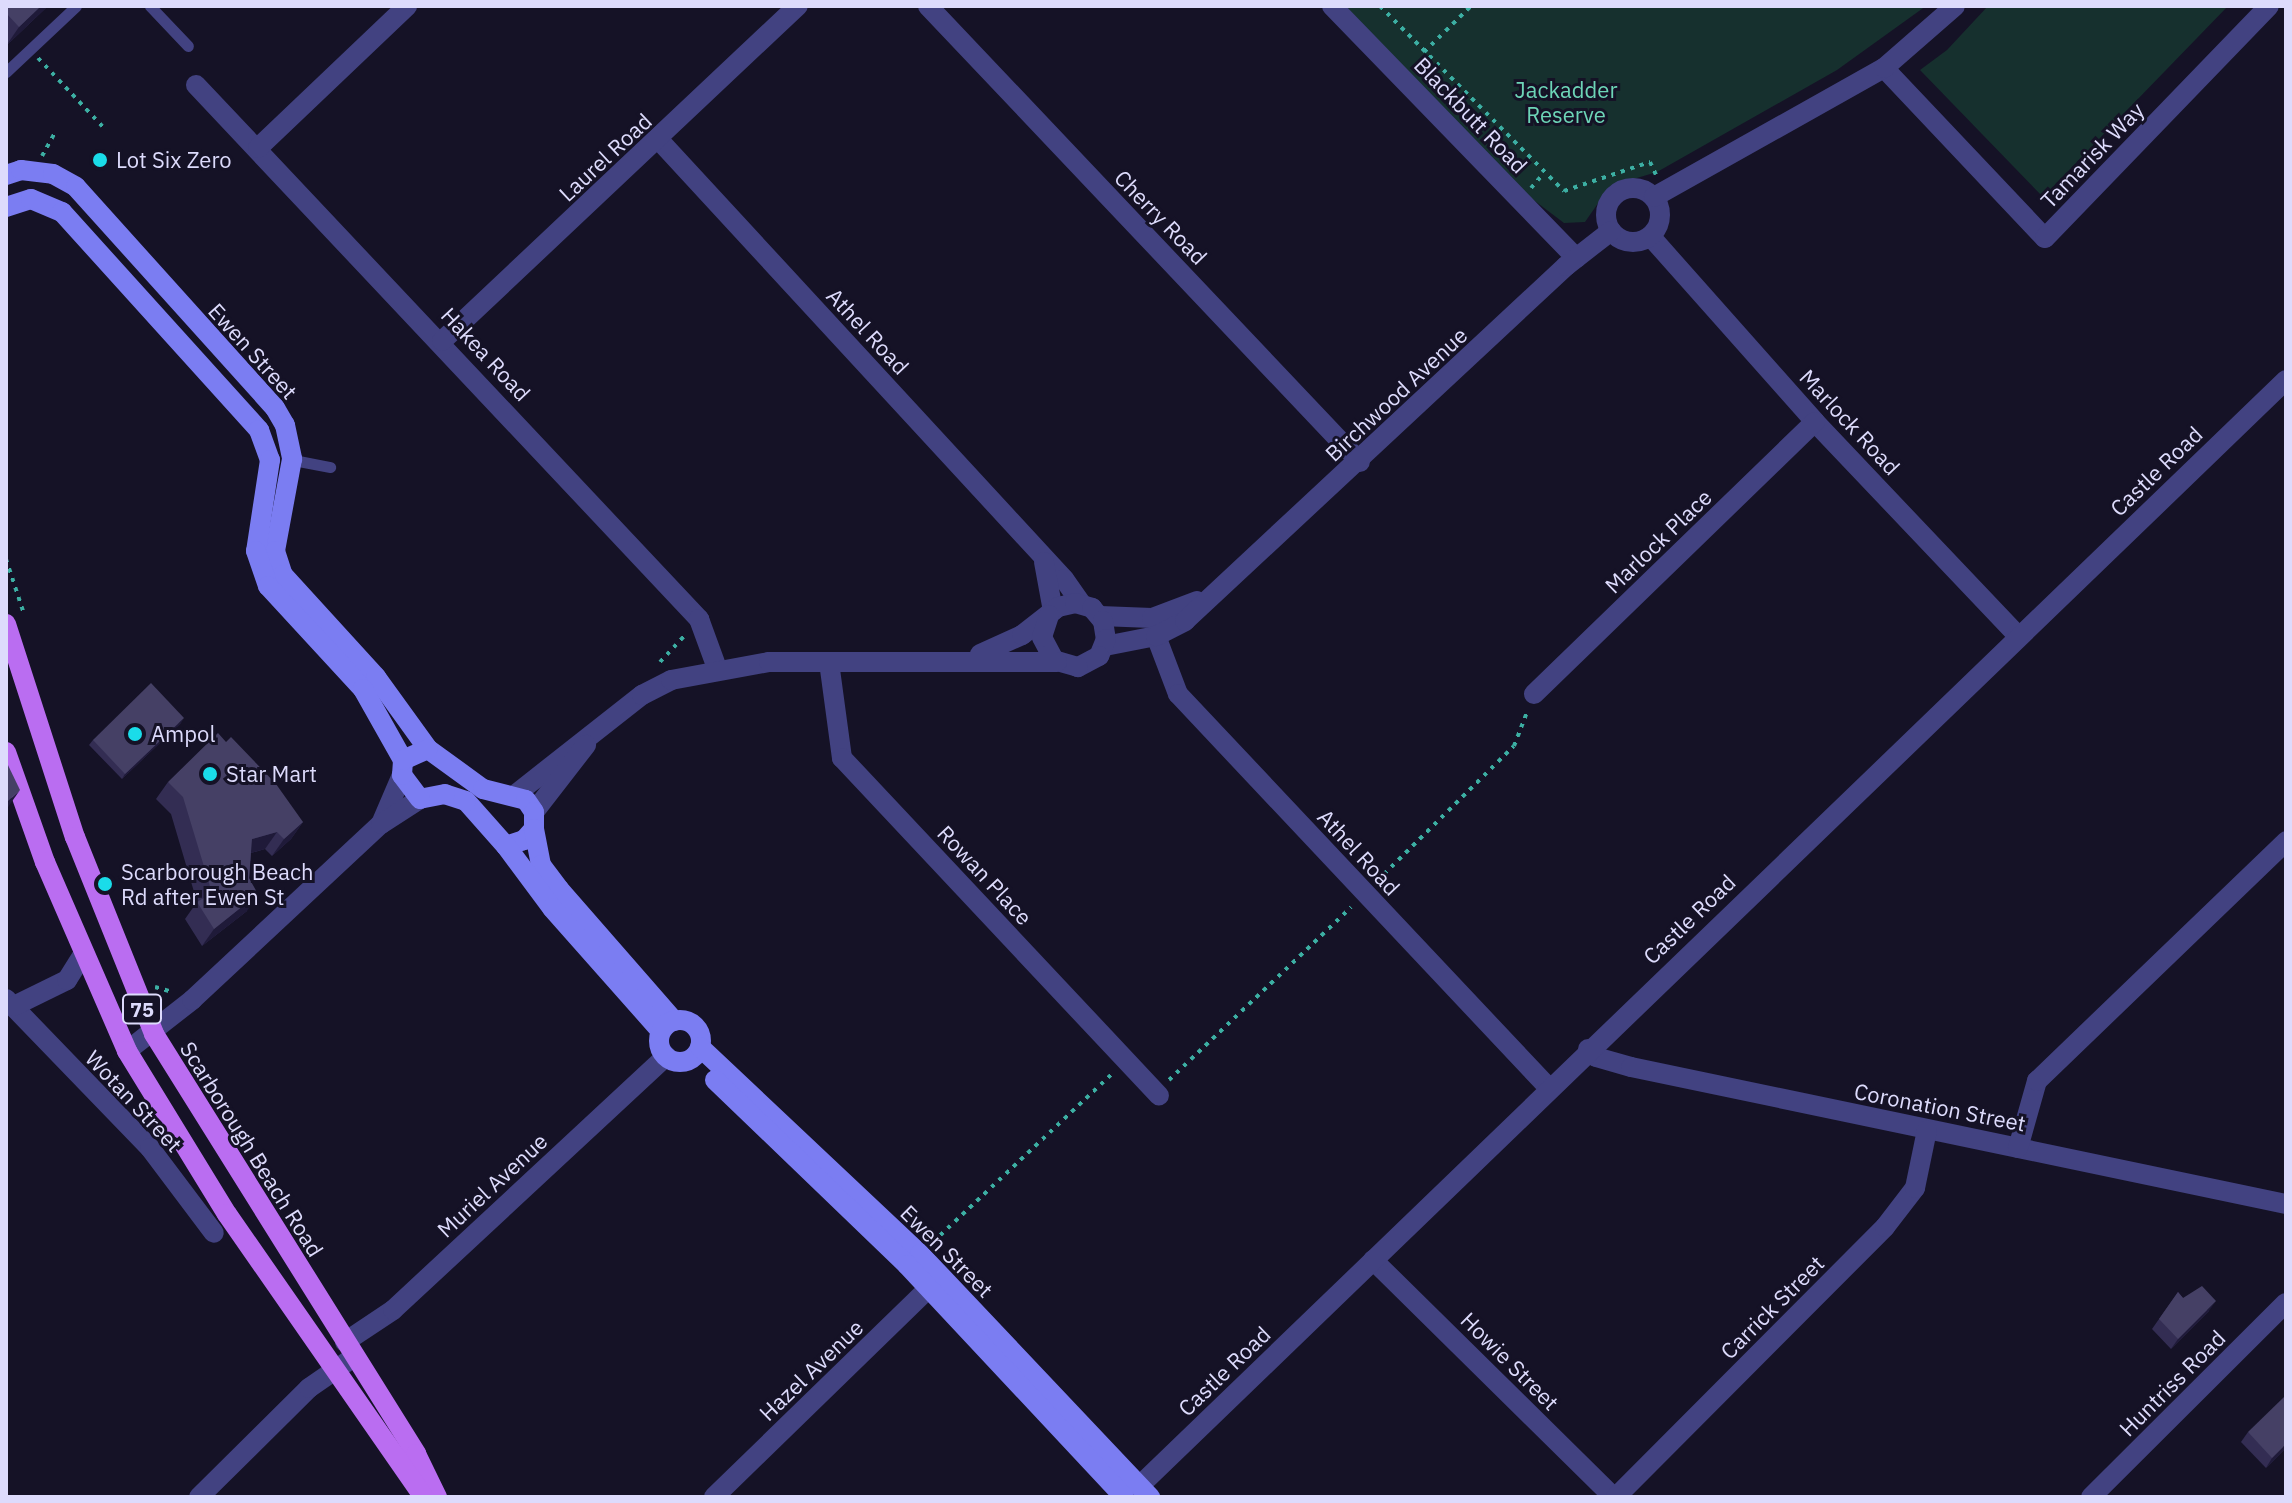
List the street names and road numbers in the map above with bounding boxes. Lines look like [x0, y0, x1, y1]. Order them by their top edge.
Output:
street label: Blackbutt Road [1409, 52, 1533, 178]
street label: Tamarisk Way [2035, 97, 2149, 213]
street label: Laurel Road [553, 107, 657, 207]
street label: Cherry Road [1109, 164, 1213, 270]
street label: Athel Road [821, 282, 915, 380]
street label: Ewen Street [203, 298, 303, 404]
street label: Hakea Road [436, 302, 536, 406]
street label: Birchwood Avenue [1320, 322, 1472, 466]
street label: Marlock Road [1795, 364, 1905, 480]
street label: Castle Road [2105, 421, 2207, 521]
street label: Marlock Place [1599, 484, 1717, 598]
street label: Athel Road [1312, 803, 1406, 901]
street label: Rowan Place [932, 820, 1038, 930]
street label: Castle Road [1638, 869, 1740, 969]
road number: 75 [122, 993, 162, 1025]
street label: Scarborough Beach Road [175, 1037, 329, 1261]
street label: Wotan Street [80, 1045, 188, 1157]
street label: Coronation Street [1852, 1077, 2028, 1137]
street label: Muriel Avenue [432, 1127, 552, 1243]
street label: Ewen Street [895, 1199, 999, 1303]
street label: Carrick Street [1715, 1250, 1829, 1364]
street label: Howie Street [1455, 1306, 1565, 1416]
street label: Hazel Avenue [754, 1314, 868, 1426]
street label: Castle Road [1173, 1321, 1275, 1421]
street label: Huntriss Road [2114, 1325, 2230, 1441]

